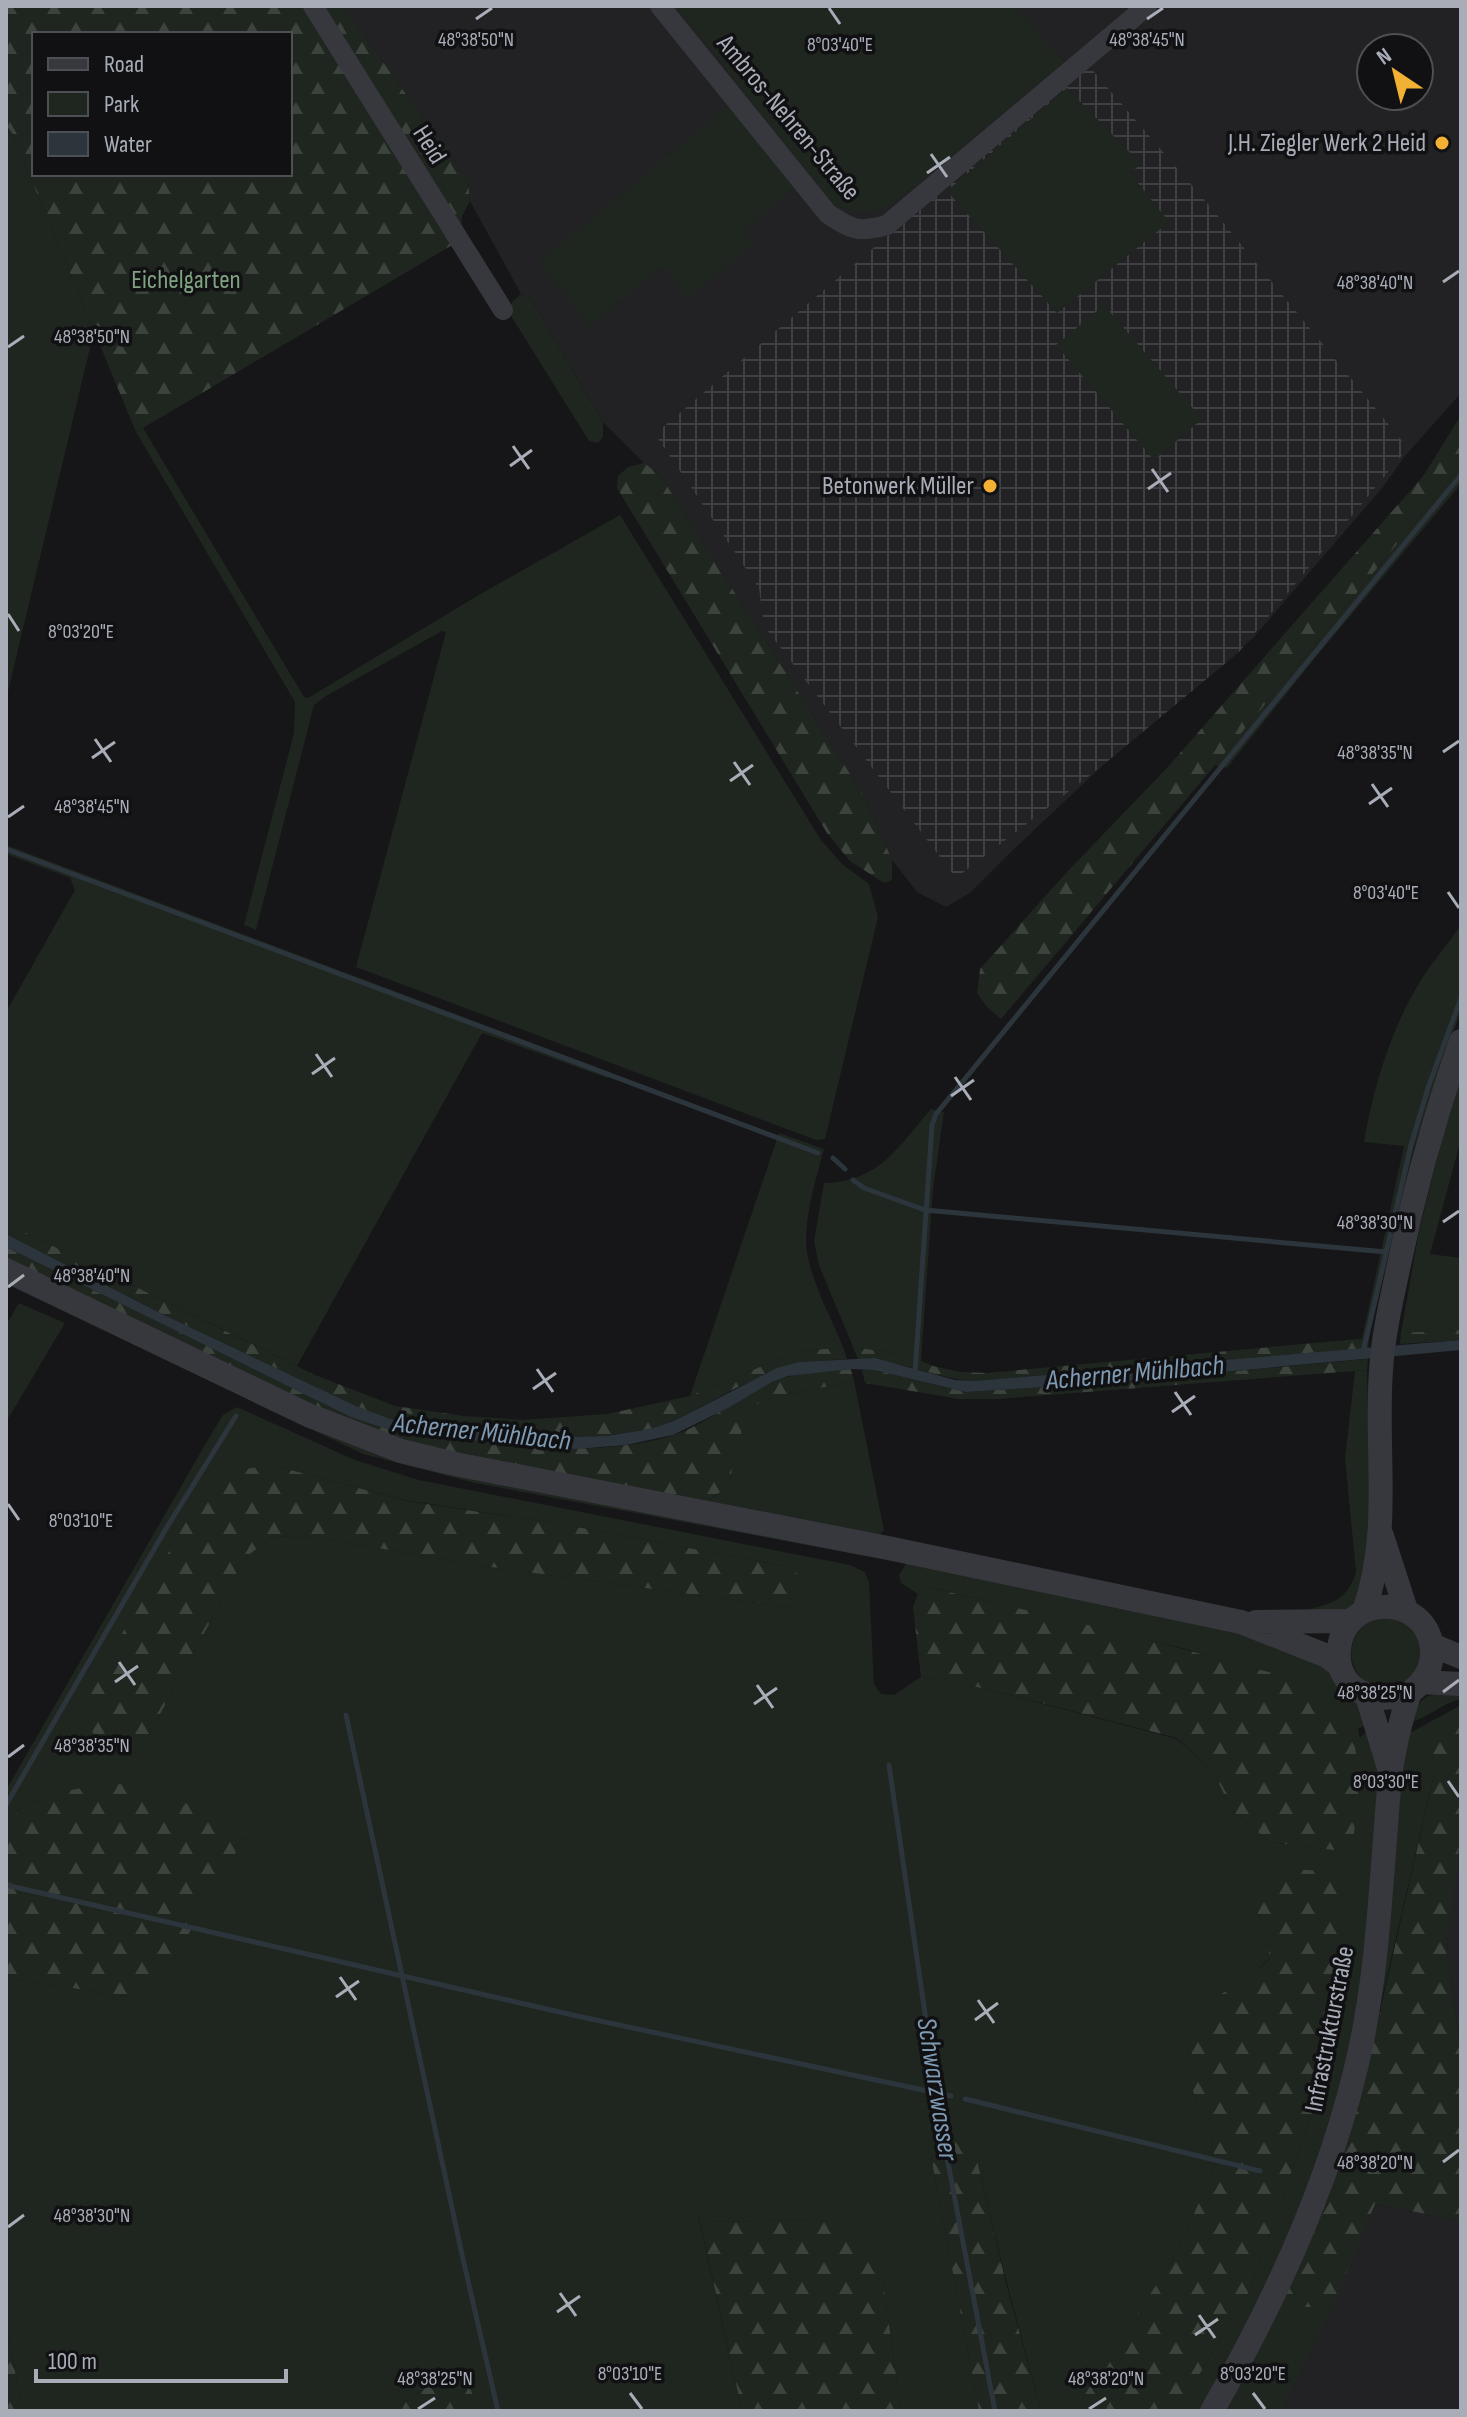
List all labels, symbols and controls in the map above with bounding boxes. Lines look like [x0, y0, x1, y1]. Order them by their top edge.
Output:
text: 48°38'50"N [438, 28, 514, 52]
street label: Ambros-Nehren-Straße [709, 28, 866, 207]
text: 48°38'45"N [1109, 28, 1185, 52]
legend [32, 32, 292, 176]
north arrow [1355, 32, 1435, 112]
text: 8°03'40"E [807, 33, 873, 57]
text: N [1372, 42, 1397, 71]
text: Road [104, 50, 144, 79]
text: Park [104, 90, 139, 119]
street label: Heid [405, 120, 453, 170]
place label: J.H. Ziegler Werk 2 Heid [1227, 128, 1426, 159]
text: Water [104, 130, 152, 159]
marker: J.H. Ziegler Werk 2 Heid [1433, 134, 1451, 152]
park label: Eichelgarten [131, 265, 241, 296]
text: 48°38'40"N [1337, 271, 1413, 295]
text: 48°38'50"N [54, 325, 130, 349]
place label: Betonwerk Müller [822, 471, 975, 502]
marker: Betonwerk Müller [981, 477, 999, 495]
text: 8°03'20"E [48, 620, 114, 644]
text: 48°38'35"N [1337, 741, 1413, 765]
text: 48°38'45"N [54, 795, 130, 819]
text: 8°03'40"E [1353, 881, 1419, 905]
text: 48°38'30"N [1337, 1211, 1413, 1235]
text: 48°38'40"N [54, 1264, 130, 1288]
water label: Acherner Mühlbach [1044, 1349, 1226, 1397]
water label: Acherner Mühlbach [391, 1406, 573, 1458]
text: 8°03'10"E [49, 1509, 113, 1533]
text: 48°38'25"N [1337, 1681, 1413, 1705]
text: 48°38'35"N [54, 1734, 130, 1758]
text: 8°03'30"E [1353, 1770, 1419, 1794]
street label: Infrastrukturstraße [1299, 1944, 1361, 2114]
water label: Schwarzwasser [909, 2015, 965, 2164]
text: 48°38'20"N [1337, 2151, 1413, 2175]
text: 48°38'30"N [54, 2204, 130, 2228]
scale bar [36, 2333, 286, 2383]
text: 100 m [48, 2347, 97, 2376]
text: 8°03'10"E [598, 2362, 662, 2386]
text: 8°03'20"E [1220, 2362, 1286, 2386]
text: 48°38'25"N [397, 2367, 473, 2391]
text: 48°38'20"N [1068, 2367, 1144, 2391]

